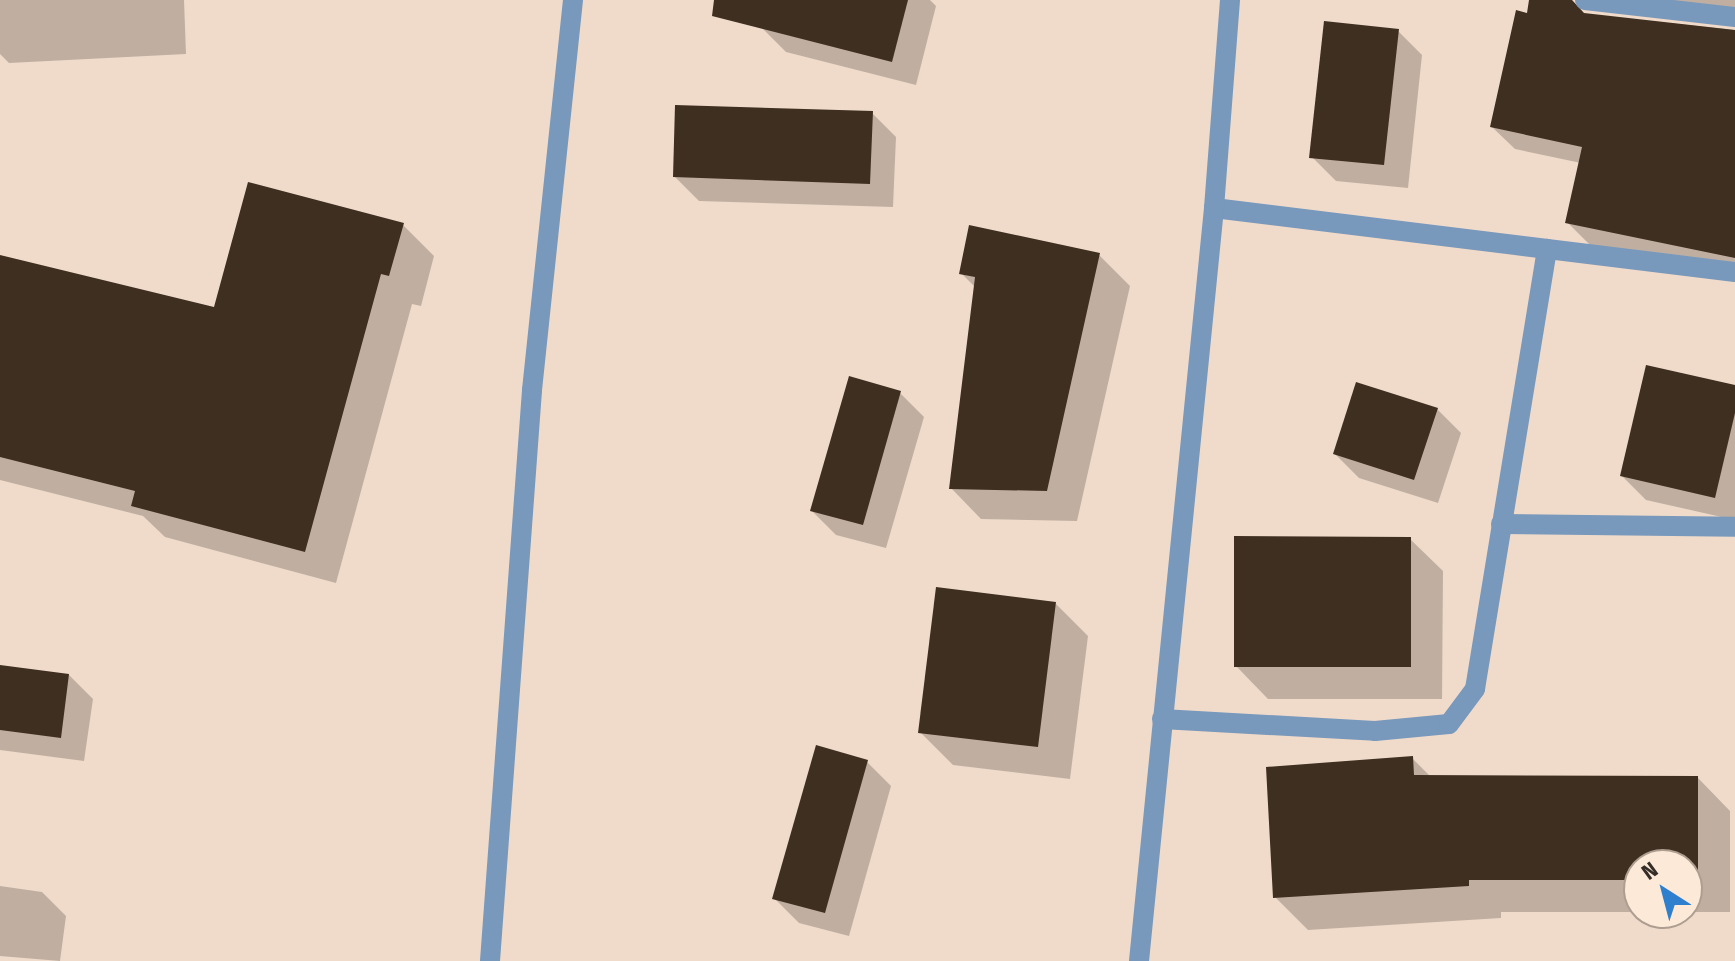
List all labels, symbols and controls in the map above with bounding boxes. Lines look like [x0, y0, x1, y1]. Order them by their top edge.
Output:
north arrow [1623, 849, 1703, 929]
text: N [1637, 856, 1663, 886]

